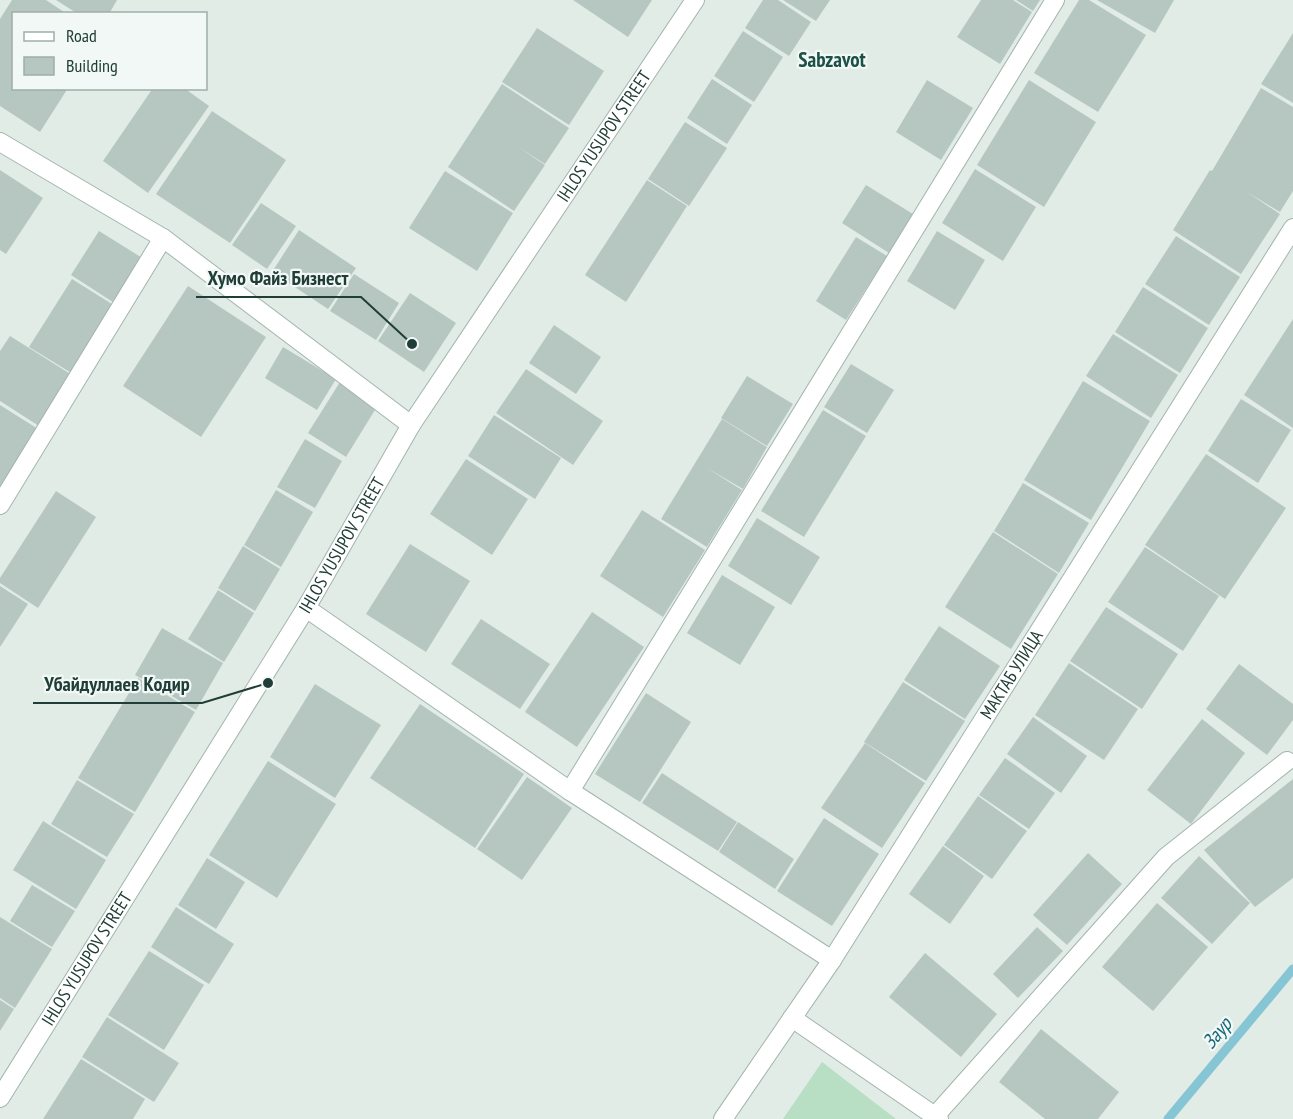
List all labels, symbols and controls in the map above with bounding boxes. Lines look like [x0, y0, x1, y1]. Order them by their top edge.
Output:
legend [12, 12, 207, 90]
text: Road [66, 24, 97, 47]
district label: Sabzavot [798, 46, 866, 73]
text: Building [66, 54, 118, 77]
street label: IHLOS YUSUPOV STREET [551, 66, 656, 206]
callout: Хумо Файз Бизнест [196, 259, 361, 297]
text: Хумо Файз Бизнест [208, 265, 349, 291]
street label: IHLOS YUSUPOV STREET [294, 473, 390, 617]
street label: МАКТАБ УЛИЦА [975, 625, 1048, 723]
callout: Убайдуллаев Кодир [33, 665, 202, 703]
text: Убайдуллаев Кодир [43, 671, 190, 697]
street label: IHLOS YUSUPOV STREET [36, 888, 137, 1030]
water label: Заур [1196, 1011, 1238, 1054]

